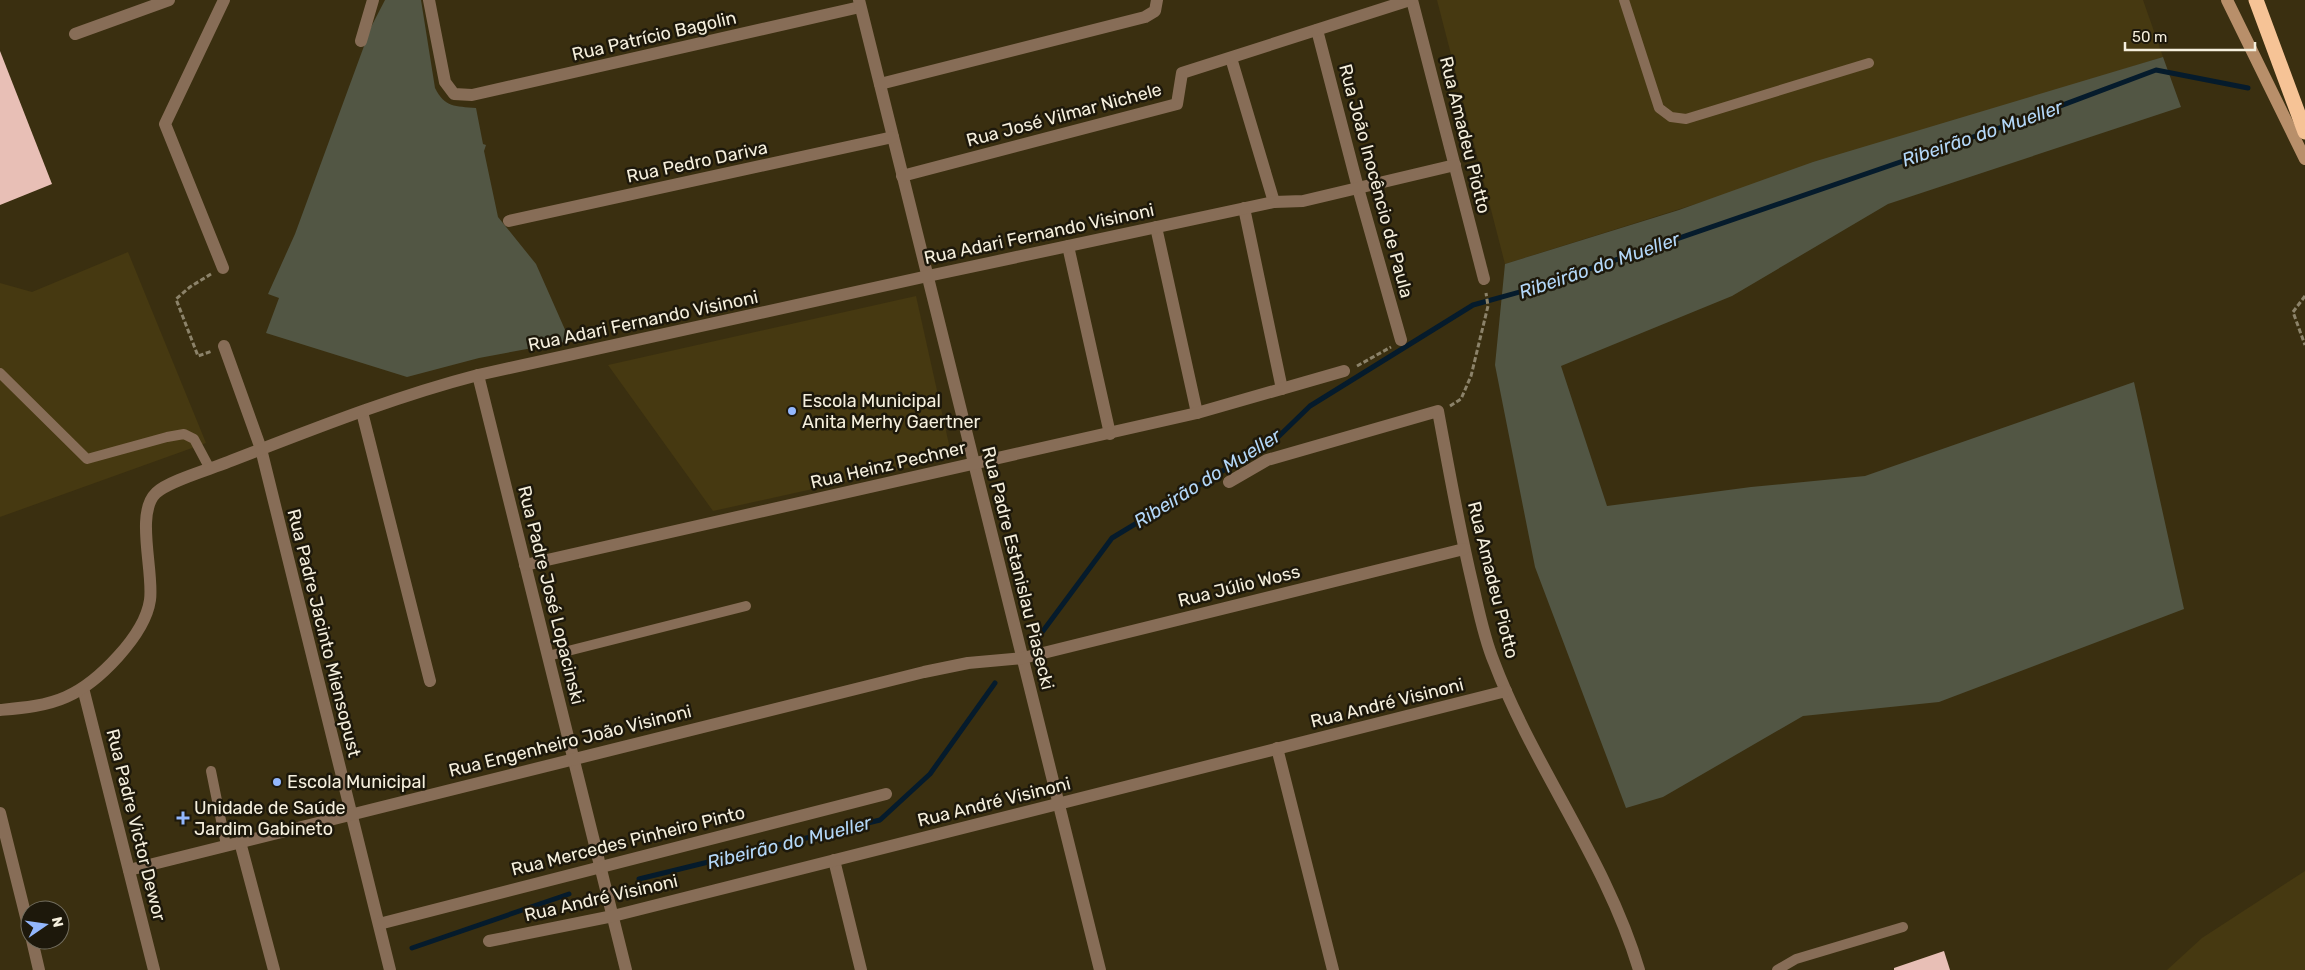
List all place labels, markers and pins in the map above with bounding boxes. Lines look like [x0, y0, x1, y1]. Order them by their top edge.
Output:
place label: Escola Municipal Anita Merhy Gaertner [802, 390, 981, 433]
marker: Escola Municipal Anita Merhy Gaertner [786, 405, 798, 417]
place label: Escola Municipal [287, 771, 426, 793]
marker: Escola Municipal [271, 776, 283, 788]
place label: Unidade de Saúde Jardim Gabineto [194, 797, 346, 840]
marker: Unidade de Saúde Jardim Gabineto [176, 811, 190, 825]

